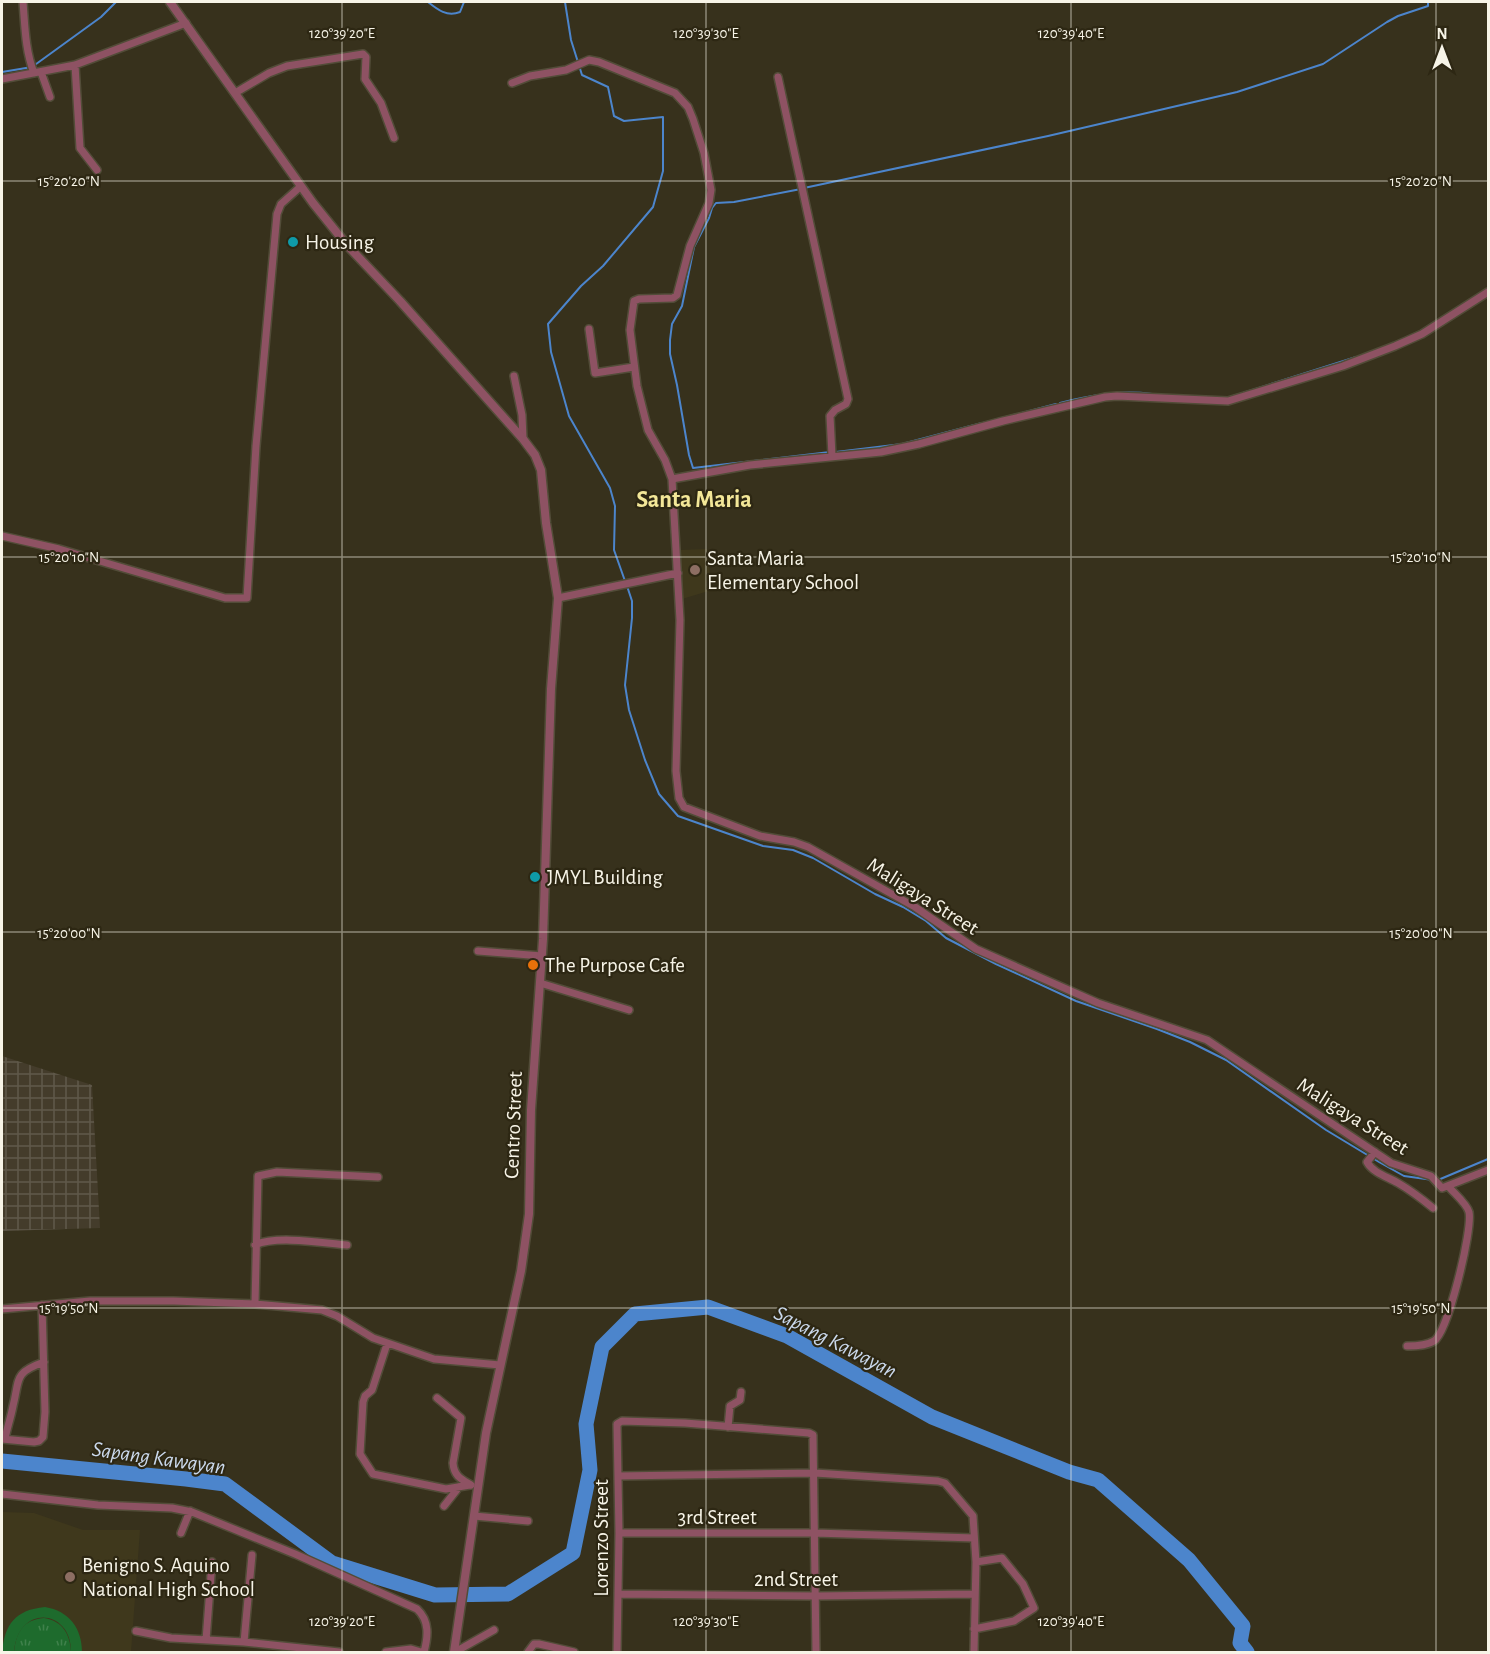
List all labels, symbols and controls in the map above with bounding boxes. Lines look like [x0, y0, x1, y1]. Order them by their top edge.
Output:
north arrow [1412, 18, 1472, 78]
text: 120°39'20"E [309, 26, 375, 41]
text: 120°39'30"E [673, 26, 739, 41]
text: 120°39'40"E [1038, 26, 1104, 41]
text: N [1436, 26, 1448, 42]
text: 15°20'20"N [38, 174, 100, 189]
text: 15°20'20"N [1390, 174, 1452, 189]
place label: Housing [305, 232, 375, 253]
marker: Housing [286, 235, 300, 249]
district label: Santa Maria [636, 488, 752, 512]
place label: Santa Maria Elementary School [707, 548, 859, 593]
text: 15°20'10"N [39, 550, 99, 565]
text: 15°20'10"N [1391, 550, 1451, 565]
marker: Santa Maria Elementary School [688, 563, 702, 577]
street label: Maligaya Street [863, 854, 982, 939]
place label: JMYL Building [547, 867, 663, 888]
marker: JMYL Building [528, 870, 542, 884]
text: 15°20'00"N [37, 926, 101, 941]
text: 15°20'00"N [1389, 926, 1453, 941]
place label: The Purpose Cafe [545, 955, 685, 976]
marker: The Purpose Cafe [526, 958, 540, 972]
street label: Centro Street [501, 1071, 526, 1179]
street label: Maligaya Street [1293, 1074, 1412, 1159]
text: 15°19'50"N [39, 1301, 99, 1316]
text: 15°19'50"N [1391, 1301, 1451, 1316]
water label: Sapang Kawayan [770, 1302, 900, 1383]
water label: Sapang Kawayan [91, 1438, 227, 1479]
street label: Lorenzo Street [591, 1479, 612, 1597]
street label: 3rd Street [677, 1507, 757, 1528]
place label: Benigno S. Aquino National High School [82, 1555, 255, 1600]
street label: 2nd Street [754, 1569, 838, 1590]
marker: Benigno S. Aquino National High School [63, 1570, 77, 1584]
text: 120°39'20"E [309, 1614, 375, 1629]
text: 120°39'30"E [673, 1614, 739, 1629]
text: 120°39'40"E [1038, 1614, 1104, 1629]

